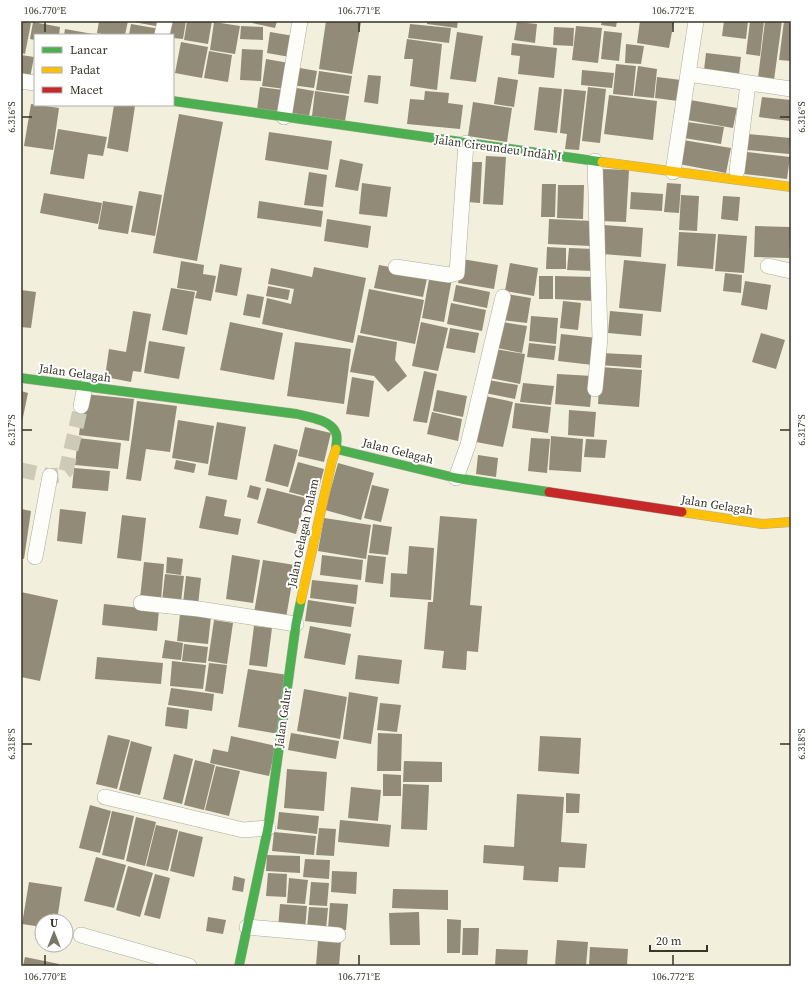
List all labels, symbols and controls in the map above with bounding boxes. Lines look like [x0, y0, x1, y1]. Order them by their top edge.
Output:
text: 106.770°E [24, 4, 66, 17]
text: 106.771°E [338, 4, 380, 17]
text: 106.772°E [652, 4, 694, 17]
legend [34, 34, 174, 106]
text: Lancar [70, 42, 107, 58]
text: Padat [70, 62, 100, 78]
text: Macet [70, 82, 103, 98]
text: 6.316°S [5, 101, 18, 133]
text: 6.316°S [795, 101, 808, 133]
street label: Jalan Cireundeu Indah I [432, 131, 563, 165]
street label: Jalan Gelagah [37, 360, 112, 386]
text: 6.317°S [5, 414, 18, 446]
text: 6.317°S [795, 414, 808, 446]
street label: Jalan Gelagah [360, 434, 435, 468]
street label: Jalan Gelagah Dalam [283, 477, 322, 590]
street label: Jalan Gelagah [679, 491, 754, 519]
street label: Jalan Galur [271, 687, 295, 750]
text: 6.318°S [5, 728, 18, 760]
text: 6.318°S [795, 728, 808, 760]
north arrow [34, 913, 74, 953]
text: U [50, 916, 58, 931]
scale bar [650, 927, 707, 953]
text: 20 m [656, 933, 682, 949]
text: 106.770°E [24, 970, 66, 983]
text: 106.771°E [338, 970, 380, 983]
text: 106.772°E [652, 970, 694, 983]

